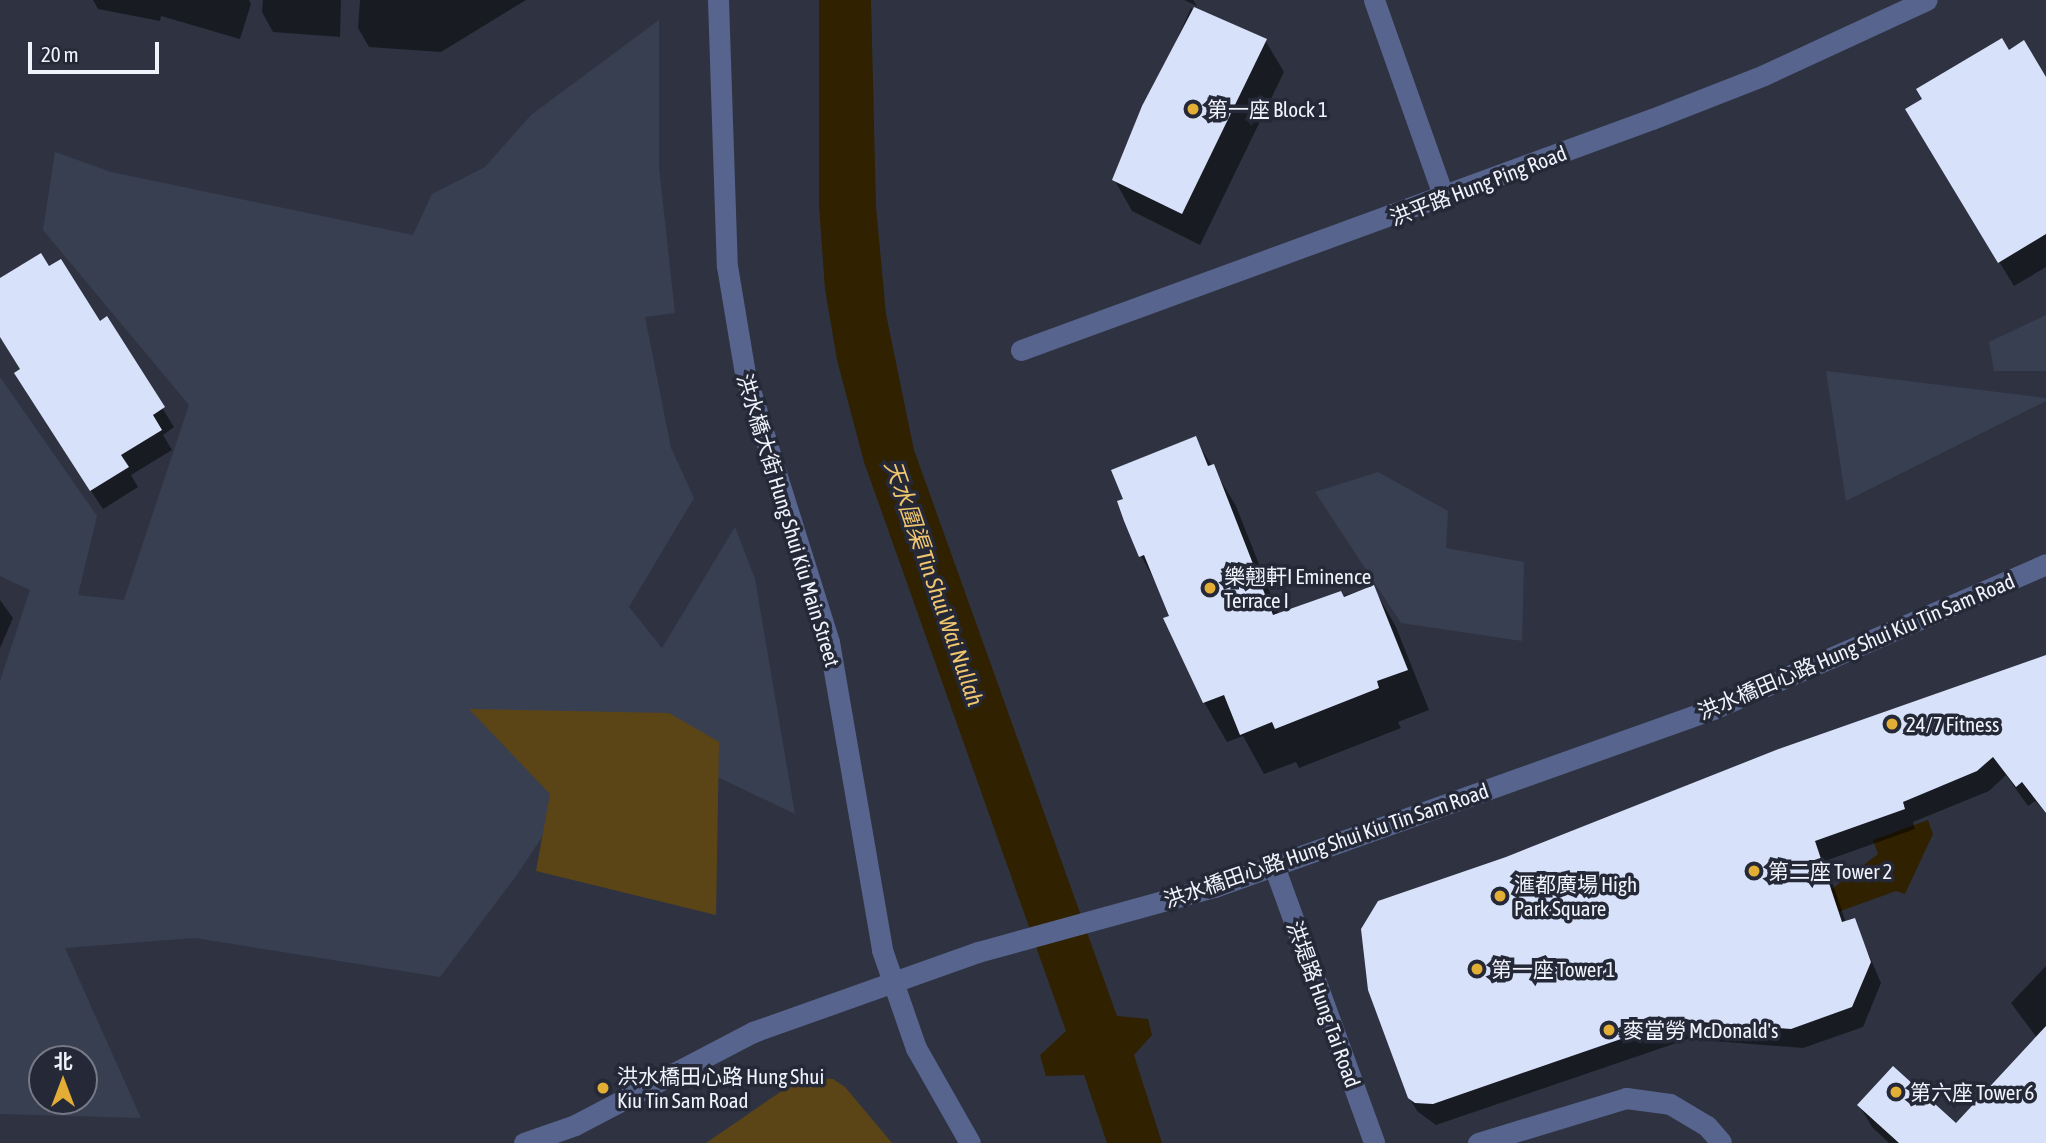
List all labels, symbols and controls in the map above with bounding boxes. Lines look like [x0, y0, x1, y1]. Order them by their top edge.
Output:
scale bar [32, 28, 163, 72]
text: 20 m [41, 42, 79, 66]
place label: 第一座 Block 1 [1207, 96, 1328, 122]
marker: 第一座 Block 1 [1185, 101, 1201, 117]
street label: 洪平路 Hung Ping Road [1386, 140, 1570, 230]
street label: 洪水橋大街 Hung Shui Kiu Main Street [732, 370, 846, 670]
water label: 天水圍渠 Tin Shui Wai Nullah [879, 456, 989, 710]
place label: 樂翹軒I Eminence Terrace I [1224, 563, 1371, 613]
street label: 洪水橋田心路 Hung Shui Kiu Tin Sam Road [1694, 568, 2018, 724]
marker: 樂翹軒I Eminence Terrace I [1202, 580, 1218, 596]
place label: 24/7 Fitness [1906, 711, 1999, 737]
marker: 24/7 Fitness [1884, 716, 1900, 732]
street label: 洪水橋田心路 Hung Shui Kiu Tin Sam Road [1160, 777, 1492, 913]
place label: 第二座 Tower 2 [1768, 858, 1892, 884]
marker: 第二座 Tower 2 [1746, 863, 1762, 879]
place label: 滙都廣場 High Park Square [1514, 871, 1637, 921]
marker: 滙都廣場 High Park Square [1492, 888, 1508, 904]
street label: 洪堤路 Hung Tai Road [1282, 917, 1366, 1091]
place label: 第一座 Tower 1 [1491, 956, 1615, 982]
marker: 第一座 Tower 1 [1469, 961, 1485, 977]
place label: 麥當勞 McDonald's [1623, 1017, 1778, 1043]
marker: 麥當勞 McDonald's [1601, 1022, 1617, 1038]
north arrow [28, 1045, 98, 1115]
text: 北 [53, 1050, 73, 1072]
place label: 洪水橋田心路 Hung Shui Kiu Tin Sam Road [617, 1063, 824, 1113]
place label: 第六座 Tower 6 [1910, 1079, 2034, 1105]
marker: 洪水橋田心路 Hung Shui Kiu Tin Sam Road [595, 1080, 611, 1096]
marker: 第六座 Tower 6 [1888, 1084, 1904, 1100]

